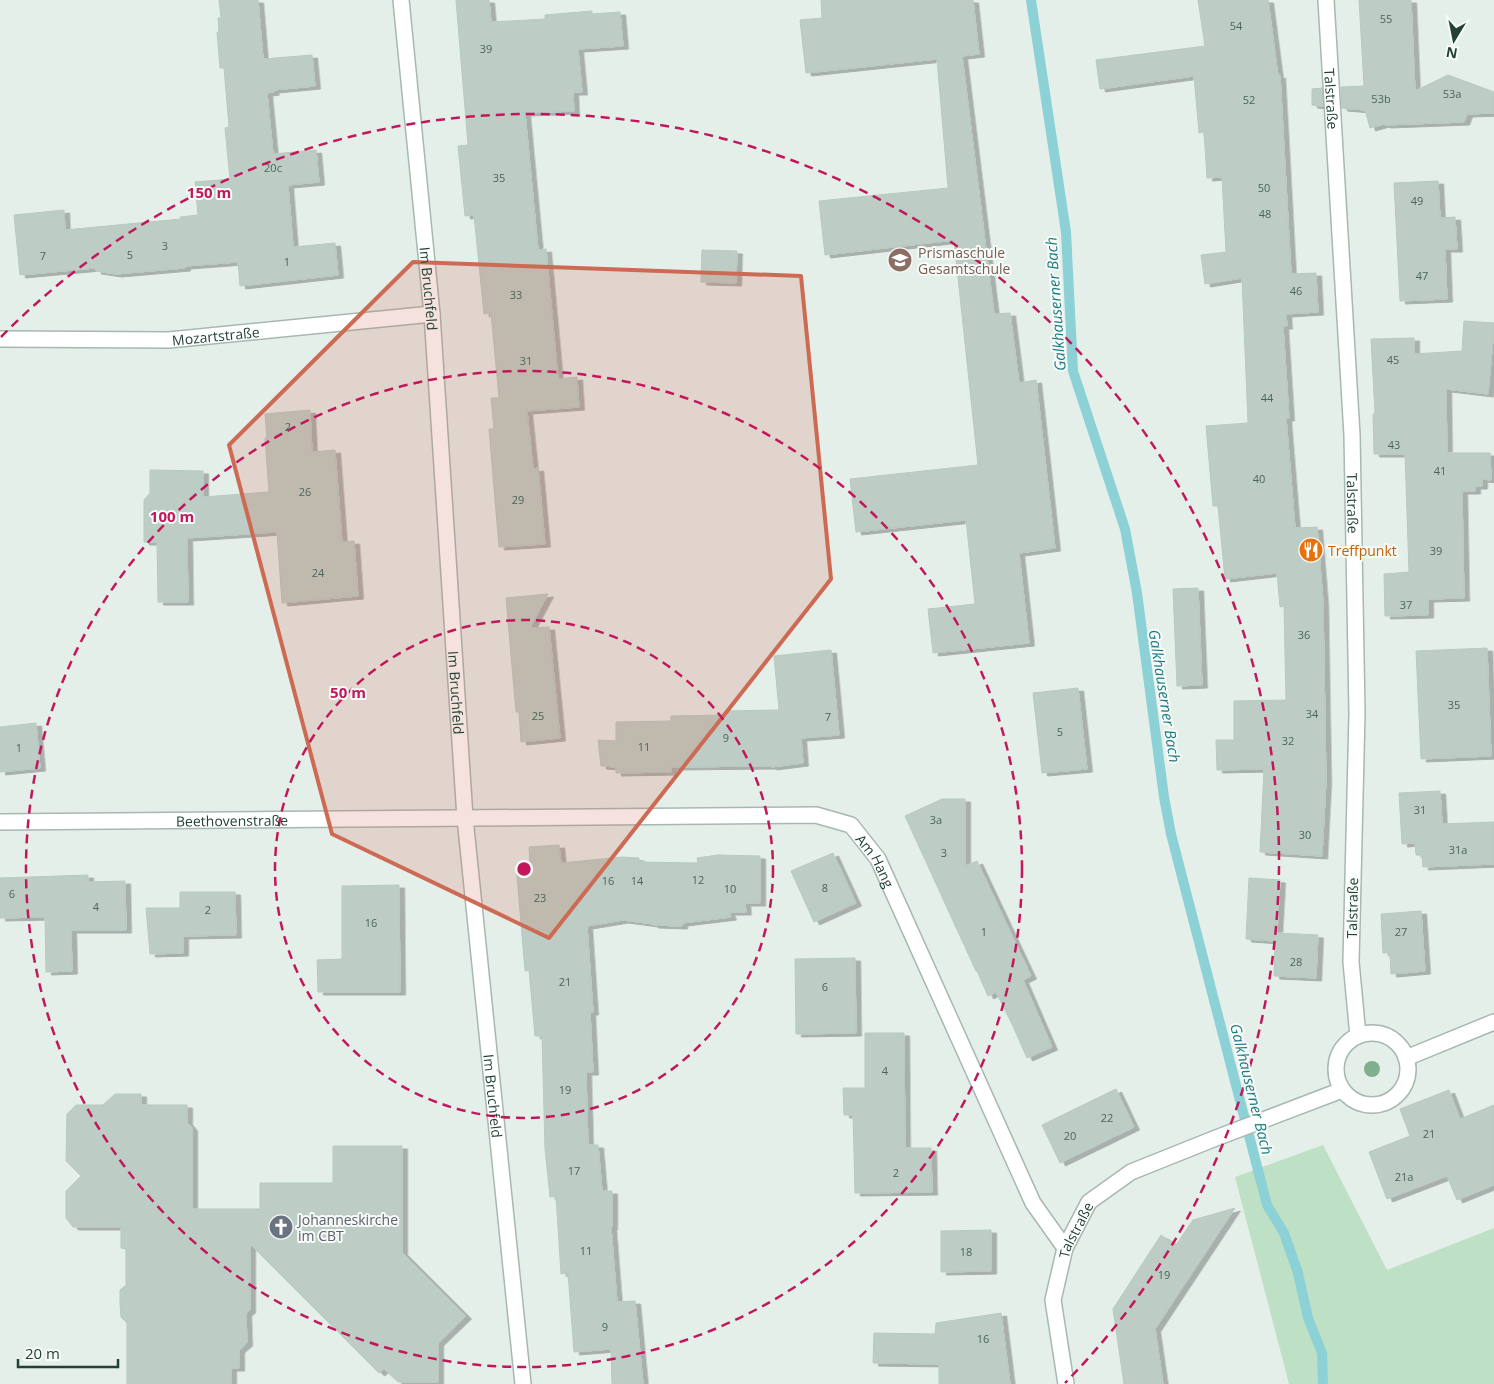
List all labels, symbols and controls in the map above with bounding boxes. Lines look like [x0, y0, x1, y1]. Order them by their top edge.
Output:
house number: 55 [1380, 11, 1392, 26]
north arrow [1429, 15, 1479, 65]
house number: 54 [1230, 18, 1243, 33]
house number: 39 [480, 41, 492, 56]
text: N [1444, 43, 1459, 64]
street label: Talstraße [1321, 68, 1343, 130]
house number: 53a [1443, 86, 1461, 101]
house number: 53b [1371, 91, 1391, 106]
house number: 52 [1243, 92, 1255, 107]
house number: 20c [264, 160, 282, 175]
house number: 35 [493, 170, 505, 185]
house number: 50 [1258, 180, 1270, 195]
text: 150 m [187, 182, 231, 202]
house number: 49 [1411, 193, 1423, 208]
house number: 48 [1259, 206, 1271, 221]
water label: Galkhauserner Bach [1040, 236, 1070, 372]
house number: 3 [162, 238, 168, 253]
place label: Prismaschule Gesamtschule [918, 243, 1011, 278]
street label: Im Bruchfeld [416, 246, 443, 331]
house number: 5 [127, 247, 133, 262]
school or university icon: Prismaschule Gesamtschule [887, 247, 913, 273]
house number: 7 [40, 248, 46, 263]
house number: 1 [284, 254, 290, 269]
house number: 47 [1416, 268, 1428, 283]
house number: 46 [1290, 283, 1302, 298]
house number: 33 [510, 287, 522, 302]
street label: Mozartstraße [171, 322, 261, 349]
house number: 45 [1387, 352, 1399, 367]
house number: 31 [520, 353, 532, 368]
house number: 44 [1261, 390, 1274, 405]
house number: 2 [285, 419, 291, 434]
house number: 43 [1388, 437, 1400, 452]
house number: 41 [1434, 463, 1446, 478]
house number: 40 [1253, 471, 1265, 486]
street label: Talstraße [1343, 473, 1363, 534]
house number: 26 [299, 484, 311, 499]
house number: 29 [512, 492, 524, 507]
text: 100 m [150, 506, 194, 526]
restaurant icon: Treffpunkt [1298, 537, 1324, 563]
place label: Treffpunkt [1328, 541, 1397, 560]
house number: 39 [1430, 543, 1442, 558]
house number: 24 [312, 565, 325, 580]
house number: 37 [1400, 597, 1412, 612]
house number: 36 [1298, 627, 1310, 642]
water label: Galkhauserner Bach [1145, 628, 1185, 764]
street label: Im Bruchfeld [445, 650, 469, 735]
text: 50 m [330, 682, 366, 702]
house number: 35 [1448, 697, 1460, 712]
house number: 34 [1306, 706, 1319, 721]
house number: 25 [532, 708, 544, 723]
house number: 7 [825, 709, 831, 724]
house number: 5 [1057, 724, 1063, 739]
house number: 9 [723, 730, 729, 745]
house number: 32 [1282, 733, 1294, 748]
house number: 11 [638, 739, 650, 754]
house number: 1 [16, 740, 22, 755]
house number: 31 [1414, 802, 1426, 817]
street label: Beethovenstraße [176, 810, 288, 830]
house number: 3a [930, 812, 942, 827]
house number: 30 [1299, 827, 1311, 842]
street label: Am Hang [852, 830, 899, 891]
house number: 31a [1449, 842, 1467, 857]
house number: 3 [941, 845, 947, 860]
centre of rings [515, 860, 533, 878]
house number: 12 [692, 872, 704, 887]
house number: 16 [602, 873, 614, 888]
house number: 14 [631, 873, 644, 888]
street label: Talstraße [1342, 877, 1362, 939]
house number: 8 [822, 880, 828, 895]
house number: 10 [724, 881, 736, 896]
house number: 6 [9, 886, 15, 901]
house number: 23 [534, 890, 546, 905]
house number: 4 [93, 899, 100, 914]
house number: 2 [205, 902, 211, 917]
house number: 16 [365, 915, 377, 930]
house number: 1 [981, 924, 987, 939]
house number: 27 [1395, 924, 1407, 939]
house number: 28 [1290, 954, 1302, 969]
house number: 21 [559, 974, 571, 989]
house number: 6 [822, 979, 828, 994]
water label: Galkhauserner Bach [1226, 1021, 1278, 1157]
street label: Im Bruchfeld [480, 1053, 507, 1139]
house number: 4 [882, 1063, 889, 1078]
house number: 19 [559, 1082, 571, 1097]
house number: 22 [1101, 1110, 1113, 1125]
house number: 21 [1423, 1126, 1435, 1141]
house number: 20 [1064, 1128, 1076, 1143]
house number: 17 [568, 1163, 580, 1178]
house number: 2 [893, 1165, 899, 1180]
house number: 21a [1395, 1169, 1413, 1184]
street label: Talstraße [1054, 1198, 1097, 1260]
place label: Johanneskirche im CBT [296, 1210, 398, 1245]
church icon: Johanneskirche im CBT [268, 1214, 294, 1240]
house number: 11 [580, 1243, 592, 1258]
house number: 18 [960, 1244, 972, 1259]
house number: 19 [1158, 1267, 1170, 1282]
house number: 9 [602, 1319, 608, 1334]
house number: 16 [977, 1331, 989, 1346]
scale bar [18, 1336, 118, 1368]
text: 20 m [25, 1343, 60, 1363]

